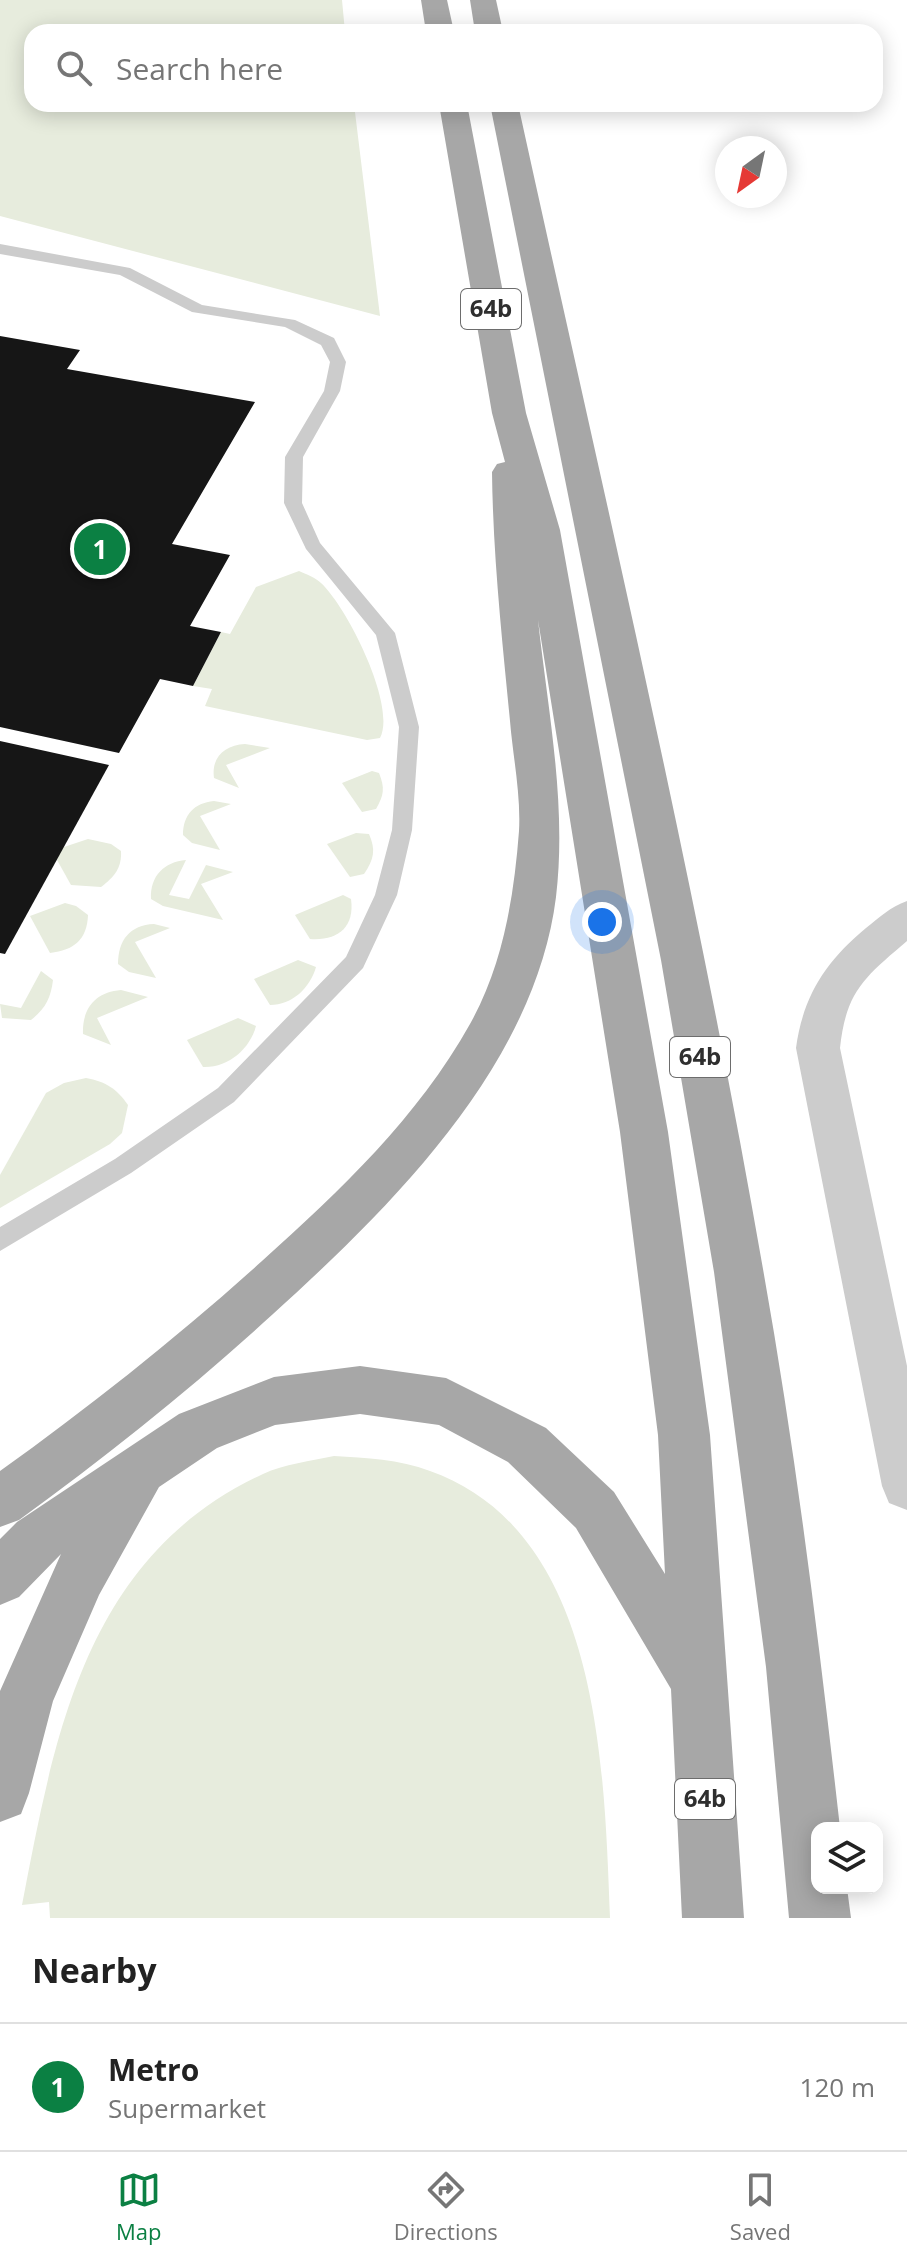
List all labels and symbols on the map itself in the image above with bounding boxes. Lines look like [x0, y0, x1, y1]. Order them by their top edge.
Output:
north arrow [715, 136, 787, 208]
road number: 64b [461, 289, 521, 329]
pin: 1 [74, 519, 126, 579]
your location [582, 902, 622, 942]
road number: 64b [670, 1037, 730, 1077]
road number: 64b [675, 1779, 735, 1819]

